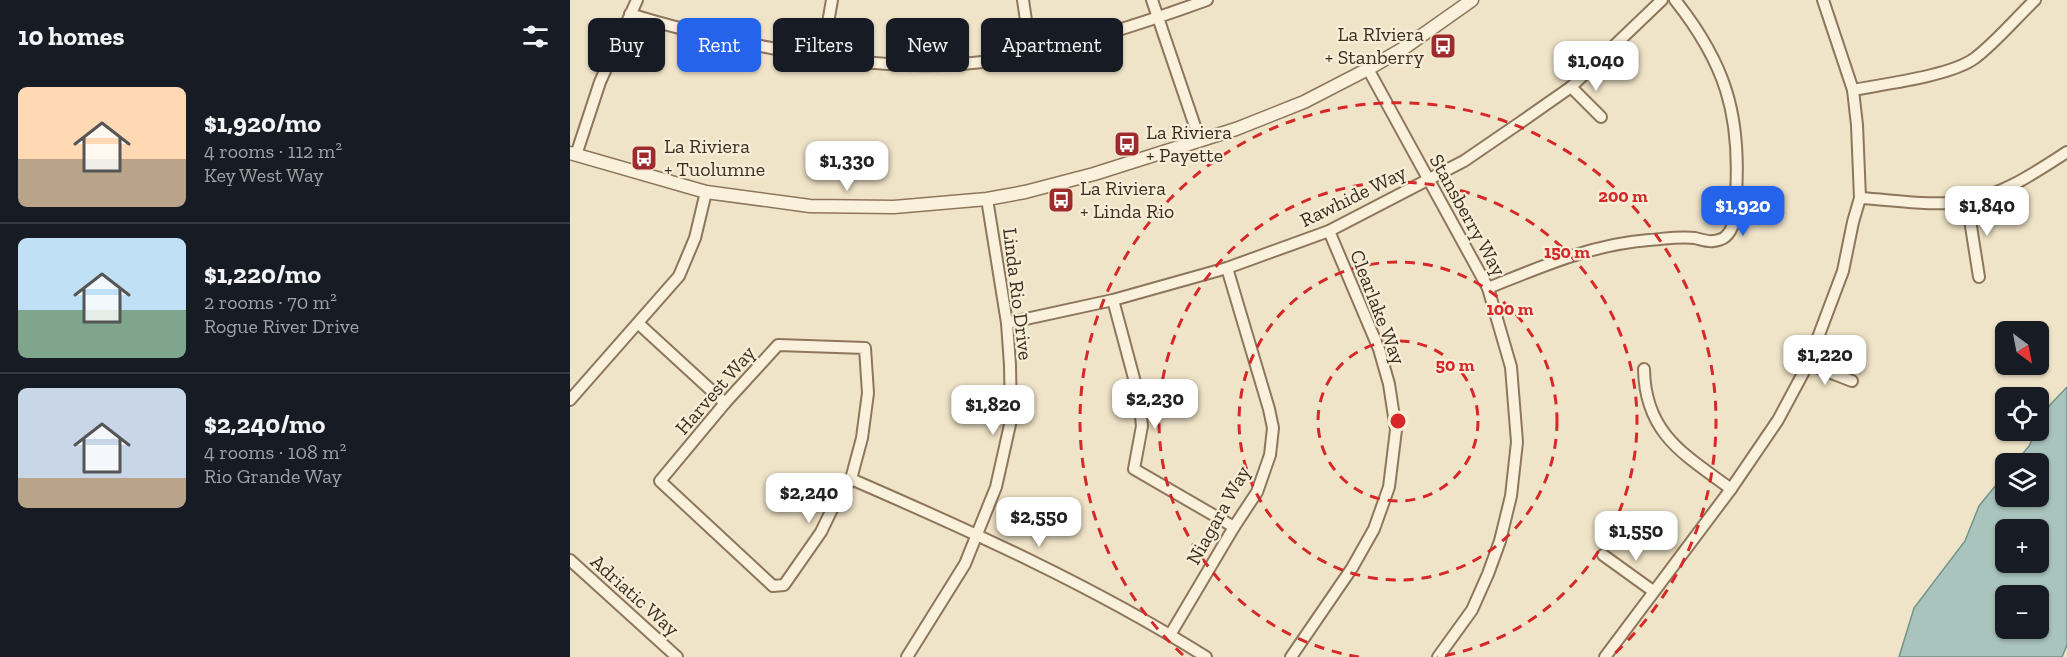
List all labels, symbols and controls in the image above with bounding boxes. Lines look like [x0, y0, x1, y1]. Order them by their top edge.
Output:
chip: Buy [588, 18, 665, 72]
chip: Rent [677, 18, 761, 72]
chip: Filters [773, 18, 874, 72]
chip: New [886, 18, 969, 72]
chip: Apartment [981, 18, 1123, 72]
text: 10 homes [18, 20, 124, 52]
icon: filters [519, 20, 552, 53]
place label: La RIviera + Stanberry [1325, 22, 1425, 69]
bus stop icon: La RIviera + Stanberry [1428, 31, 1458, 61]
pin: $1,040 [1547, 41, 1645, 92]
text: $1,040 [1568, 48, 1624, 72]
text: $1,920/mo [204, 107, 321, 139]
icon: home [66, 111, 138, 183]
place label: La Riviera + Payette [1146, 120, 1232, 167]
bus stop icon: La Riviera + Payette [1112, 129, 1142, 159]
place label: La Riviera + Tuolumne [664, 134, 765, 181]
text: 4 rooms · 112 m² [204, 139, 342, 163]
pin: $1,330 [798, 141, 896, 192]
bus stop icon: La Riviera + Tuolumne [629, 143, 659, 173]
text: $1,330 [819, 148, 875, 172]
street label: Stansberry Way [1425, 150, 1512, 281]
street label: Rawhide Way [1296, 160, 1411, 232]
text: Key West Way [204, 163, 324, 187]
place label: La Riviera + Linda Rio [1080, 176, 1174, 223]
bus stop icon: La Riviera + Linda Rio [1046, 185, 1076, 215]
text: 200 m [1598, 185, 1648, 207]
pin: $1,920 [1694, 186, 1792, 237]
pin: $1,840 [1938, 186, 2036, 237]
text: $1,920 [1715, 193, 1771, 217]
text: $1,840 [1959, 193, 2015, 217]
street label: Linda Rio Drive [998, 227, 1038, 361]
text: 150 m [1544, 241, 1590, 263]
street label: Clearlake Way [1345, 246, 1411, 369]
text: $1,220/mo [204, 258, 321, 290]
icon: home [66, 262, 138, 334]
text: 2 rooms · 70 m² [204, 290, 337, 314]
text: 100 m [1486, 298, 1534, 320]
text: Rogue River Drive [204, 314, 359, 338]
north arrow [1995, 321, 2049, 375]
map controls [1995, 321, 2049, 639]
pin: $1,220 [1776, 335, 1874, 386]
street label: Harvest Way [670, 340, 760, 439]
text: $1,220 [1797, 342, 1853, 366]
text: 50 m [1436, 354, 1475, 376]
pin: $2,230 [1106, 379, 1204, 430]
pin: $1,820 [944, 385, 1042, 436]
text: $2,230 [1126, 386, 1184, 410]
button: locate [1995, 387, 2049, 441]
text: $1,820 [965, 392, 1021, 416]
text: $2,240/mo [204, 408, 325, 440]
centre of rings [1388, 411, 1408, 431]
icon: home [66, 412, 138, 484]
text: 4 rooms · 108 m² [204, 440, 346, 464]
button: layers [1995, 453, 2049, 507]
street label: Niagara Way [1181, 461, 1255, 569]
text: Rio Grande Way [204, 464, 342, 488]
pin: $2,240 [760, 473, 858, 524]
text: $2,240 [780, 480, 838, 504]
pin: $2,550 [990, 497, 1088, 548]
text: $2,550 [1010, 504, 1068, 528]
pin: $1,550 [1587, 511, 1685, 562]
text: $1,550 [1609, 518, 1663, 542]
button: + [1995, 519, 2049, 573]
street label: Adriatic Way [586, 549, 685, 641]
button: − [1995, 585, 2049, 639]

